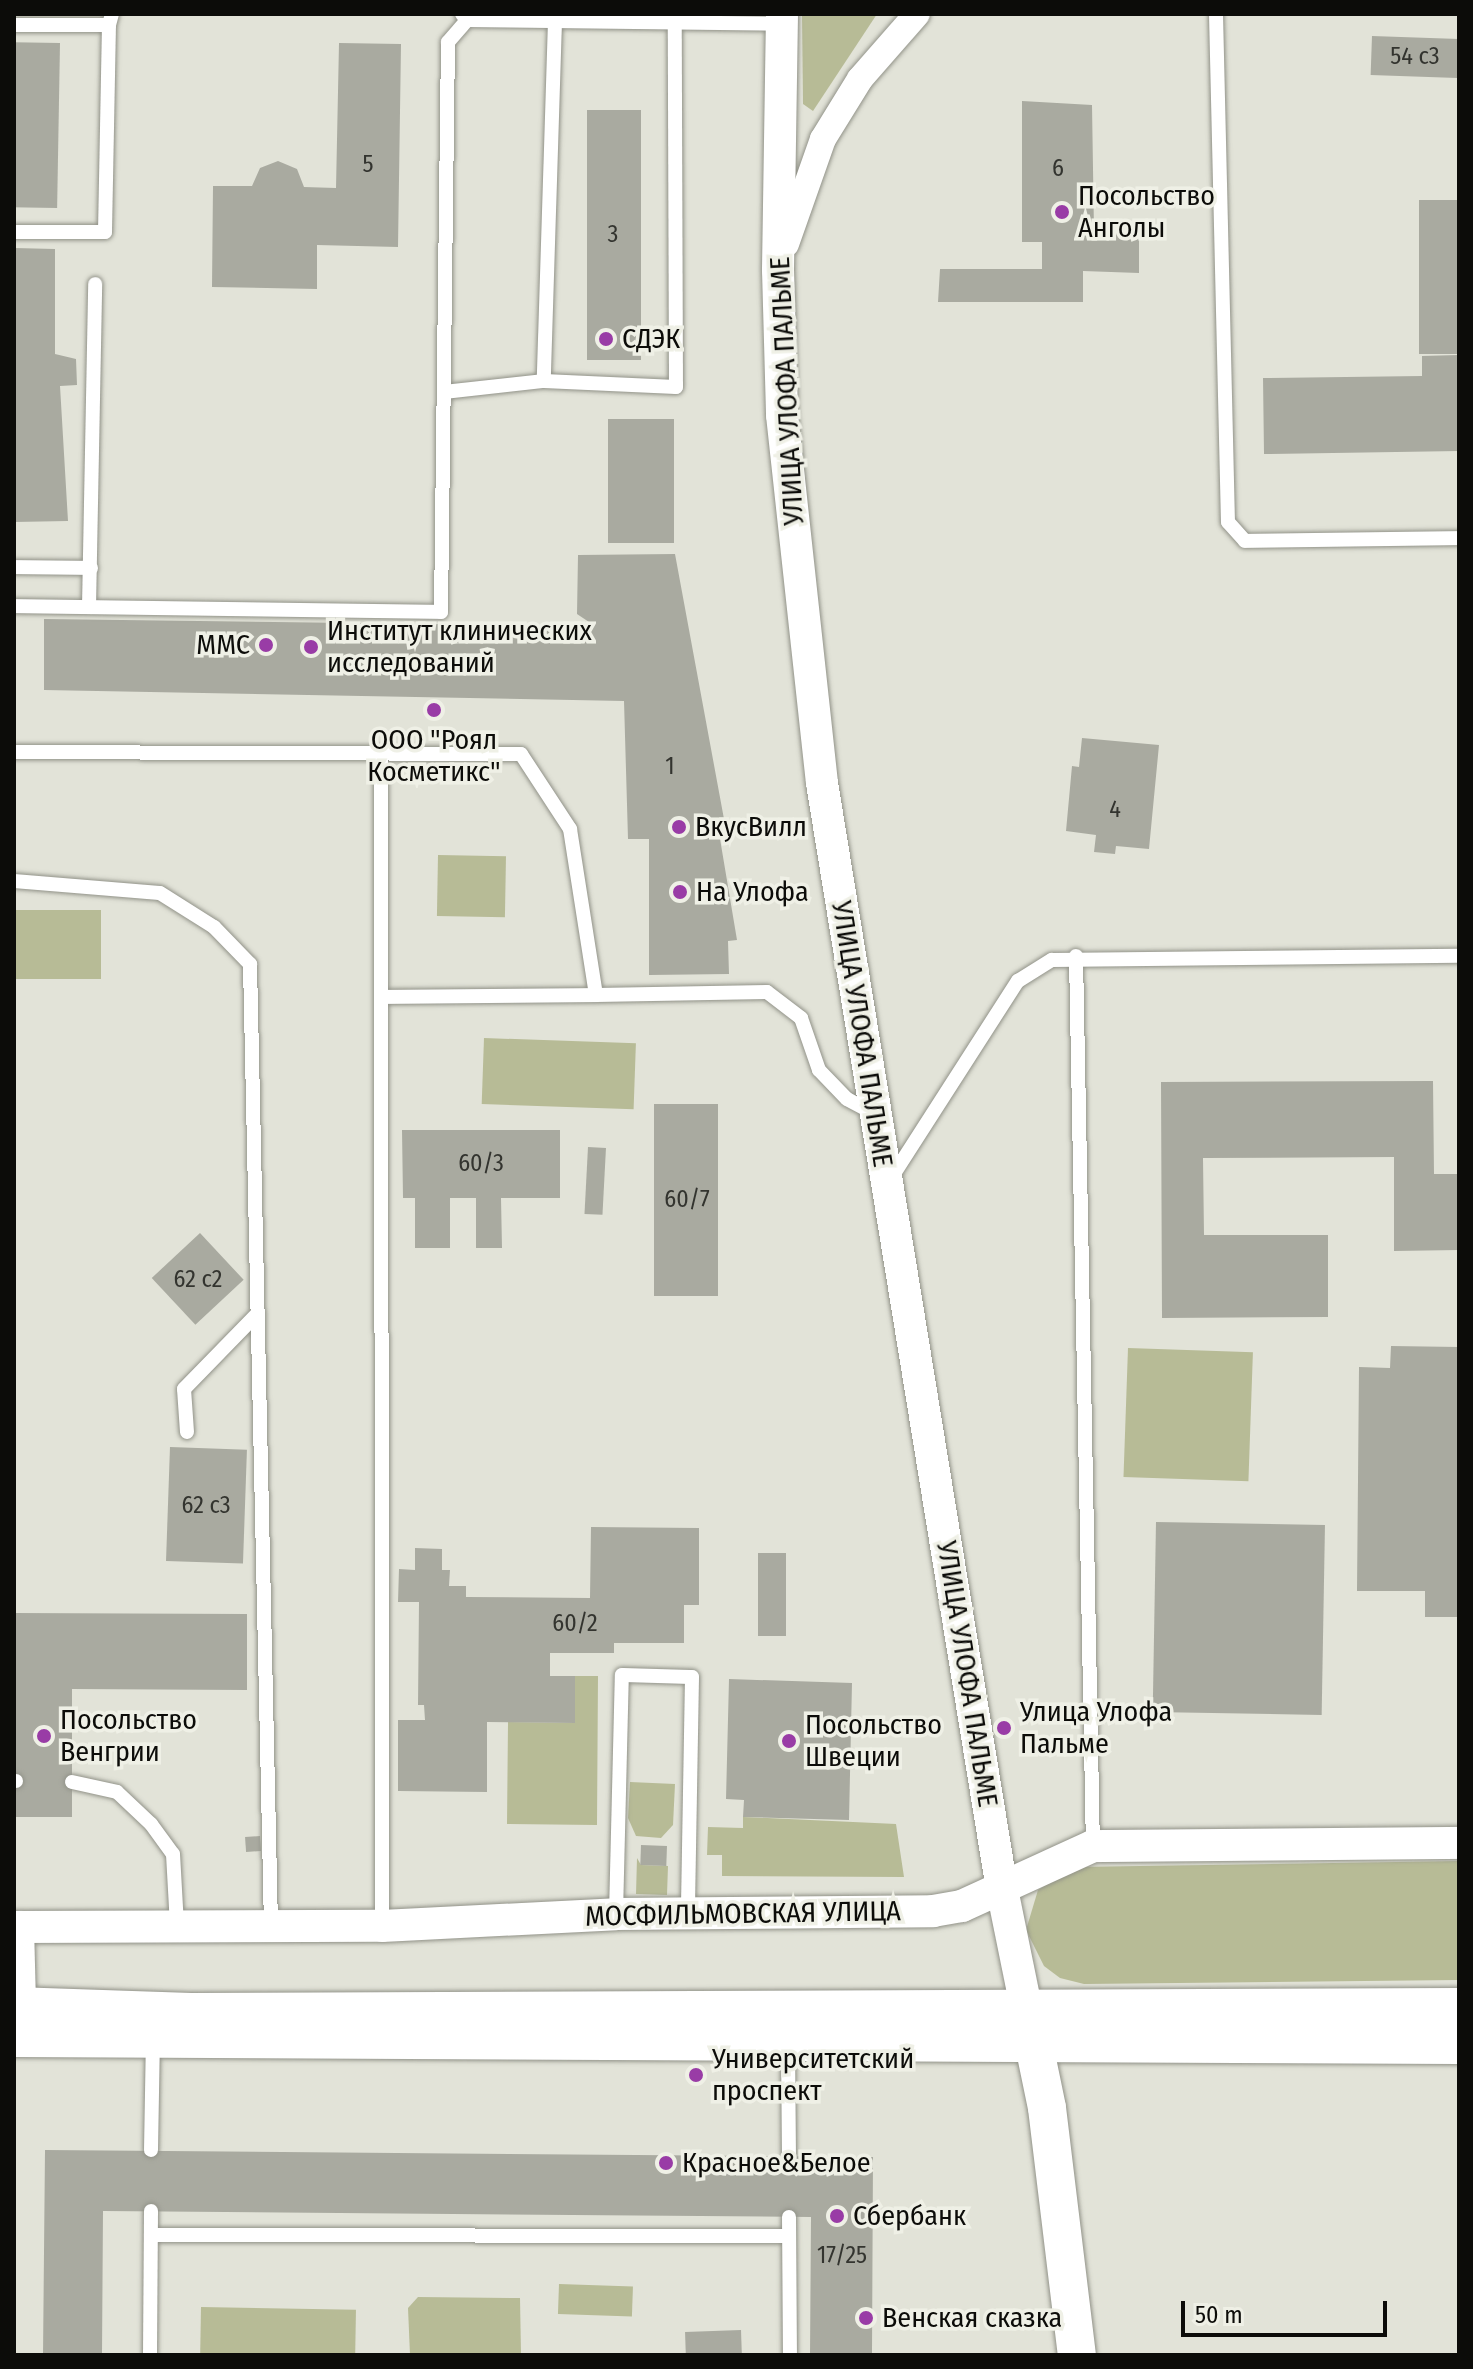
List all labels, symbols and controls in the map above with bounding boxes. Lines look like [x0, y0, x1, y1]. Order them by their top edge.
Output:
house number: 54 с3 [1390, 43, 1440, 71]
house number: 5 [362, 151, 374, 179]
house number: 6 [1052, 155, 1064, 183]
place label: Посольство Анголы [1078, 179, 1215, 245]
marker: Посольство Анголы [1053, 203, 1071, 221]
house number: 3 [608, 221, 618, 249]
street label: УЛИЦА УЛОФА ПАЛЬМЕ [763, 256, 811, 526]
place label: СДЭК [622, 322, 680, 356]
marker: СДЭК [597, 330, 615, 348]
place label: Институт клинических исследований [327, 614, 592, 680]
place label: ММС [196, 628, 250, 662]
marker: ММС [257, 636, 275, 654]
marker: Институт клинических исследований [302, 638, 320, 656]
marker: ООО "Роял Косметикс" [425, 701, 443, 719]
place label: ООО "Роял Косметикс" [367, 723, 501, 789]
house number: 1 [665, 753, 675, 781]
house number: 4 [1109, 796, 1121, 824]
place label: ВкусВилл [695, 810, 807, 844]
marker: ВкусВилл [670, 818, 688, 836]
place label: На Улофа [696, 875, 809, 909]
marker: На Улофа [671, 883, 689, 901]
street label: УЛИЦА УЛОФА ПАЛЬМЕ [824, 899, 900, 1169]
house number: 60/3 [458, 1150, 504, 1178]
house number: 60/7 [664, 1186, 710, 1214]
house number: 62 с2 [174, 1266, 222, 1294]
house number: 62 с3 [181, 1492, 231, 1520]
street label: УЛИЦА УЛОФА ПАЛЬМЕ [929, 1539, 1005, 1809]
house number: 60/2 [552, 1610, 598, 1638]
place label: Улица Улофа Пальме [1020, 1695, 1172, 1761]
place label: Посольство Венгрии [60, 1703, 197, 1769]
place label: Посольство Швеции [805, 1708, 942, 1774]
marker: Улица Улофа Пальме [995, 1719, 1013, 1737]
marker: Посольство Венгрии [35, 1727, 53, 1745]
marker: Посольство Швеции [780, 1732, 798, 1750]
street label: МОСФИЛЬМОВСКАЯ УЛИЦА [585, 1894, 901, 1934]
place label: Университетский проспект [712, 2042, 914, 2108]
marker: Университетский проспект [687, 2066, 705, 2084]
place label: Красное&Белое [682, 2146, 871, 2180]
marker: Красное&Белое [657, 2154, 675, 2172]
place label: Сбербанк [853, 2199, 966, 2233]
marker: Сбербанк [828, 2207, 846, 2225]
house number: 17/25 [817, 2242, 867, 2270]
scale bar [1185, 2285, 1391, 2335]
place label: Венская сказка [882, 2301, 1062, 2335]
text: 50 m [1195, 2301, 1243, 2329]
marker: Венская сказка [857, 2309, 875, 2327]

